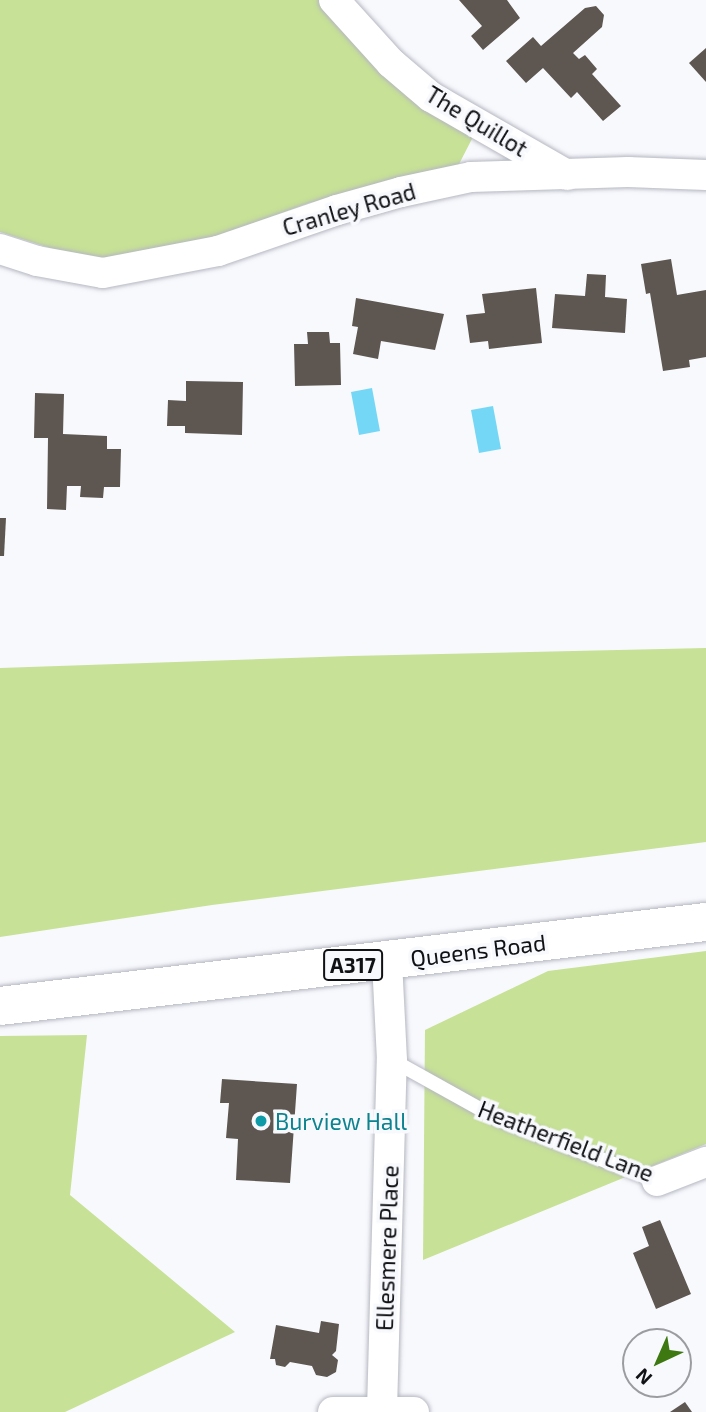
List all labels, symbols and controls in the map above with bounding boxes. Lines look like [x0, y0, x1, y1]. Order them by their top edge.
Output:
street label: The Quillot [421, 80, 533, 162]
street label: Cranley Road [279, 177, 419, 241]
street label: Queens Road [409, 928, 547, 972]
road number: A317 [322, 948, 384, 982]
street label: Heatherfield Lane [474, 1095, 658, 1187]
place label: Burview Hall [275, 1107, 408, 1135]
marker: Burview Hall [253, 1113, 269, 1129]
street label: Ellesmere Place [370, 1165, 404, 1331]
north arrow [622, 1328, 692, 1398]
text: N [631, 1364, 656, 1390]

